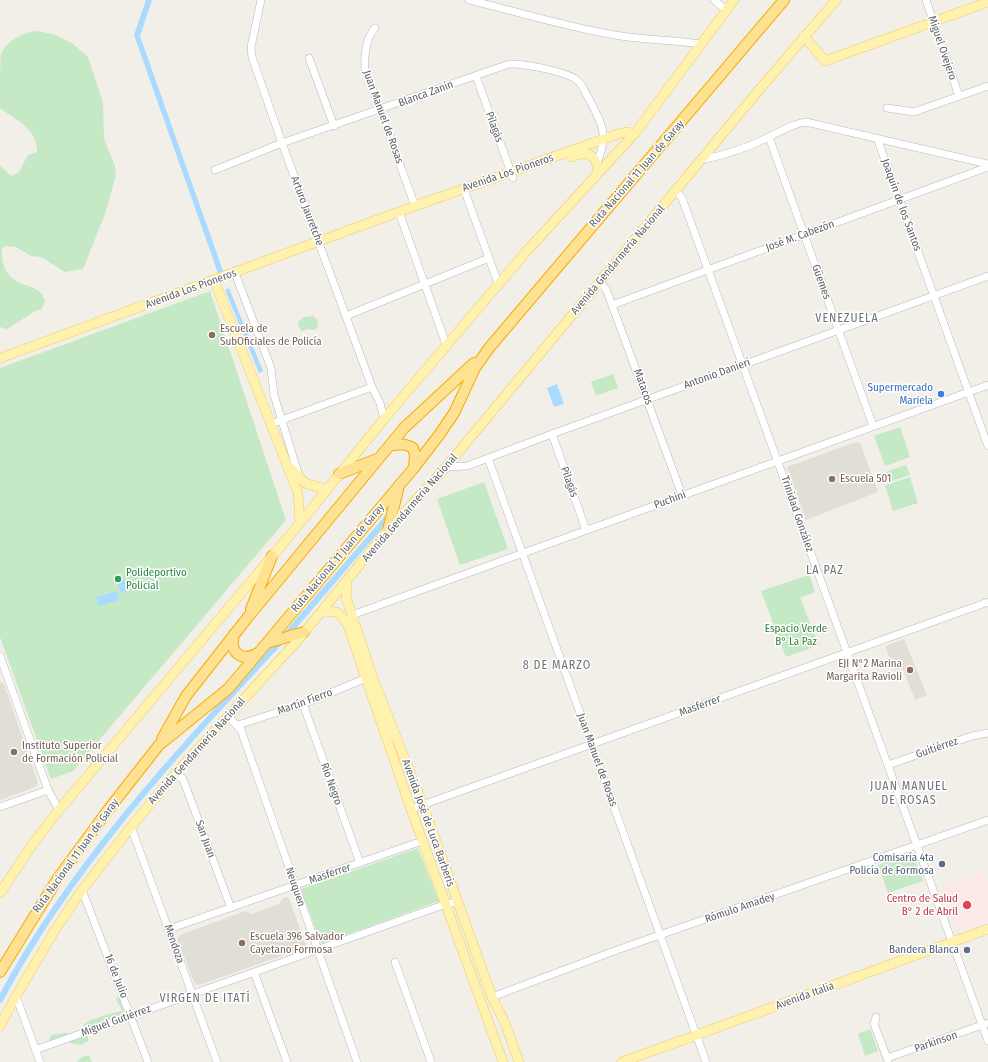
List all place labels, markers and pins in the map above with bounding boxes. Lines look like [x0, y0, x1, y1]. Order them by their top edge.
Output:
place label: Escuela de SubOficiales de Policía [220, 322, 322, 348]
marker: Escuela de SubOficiales de Policía [207, 330, 217, 340]
place label: Supermercado Mariela [868, 381, 933, 407]
marker: Supermercado Mariela [936, 389, 946, 399]
place label: Escuela 501 [840, 472, 891, 486]
marker: Escuela 501 [827, 474, 837, 484]
place label: Polideportivo Policial [126, 566, 187, 592]
marker: Polideportivo Policial [113, 574, 123, 584]
place label: EJI N°2 Marina Margarita Ravioli [826, 657, 902, 683]
marker: EJI N°2 Marina Margarita Ravioli [905, 665, 915, 675]
place label: Instituto Superior de Formación Policial [22, 739, 118, 765]
marker: Instituto Superior de Formación Policial [9, 747, 19, 757]
place label: Comisaría 4ta Policía de Formosa [849, 851, 934, 877]
marker: Comisaría 4ta Policía de Formosa [937, 859, 947, 869]
place label: Centro de Salud B° 2 de Abril [887, 892, 958, 918]
marker: Centro de Salud B° 2 de Abril [961, 899, 973, 911]
place label: Escuela 396 Salvador Cayetano Formosa [250, 930, 344, 956]
marker: Escuela 396 Salvador Cayetano Formosa [237, 938, 247, 948]
place label: Bandera Blanca [889, 943, 959, 957]
marker: Bandera Blanca [962, 945, 972, 955]

